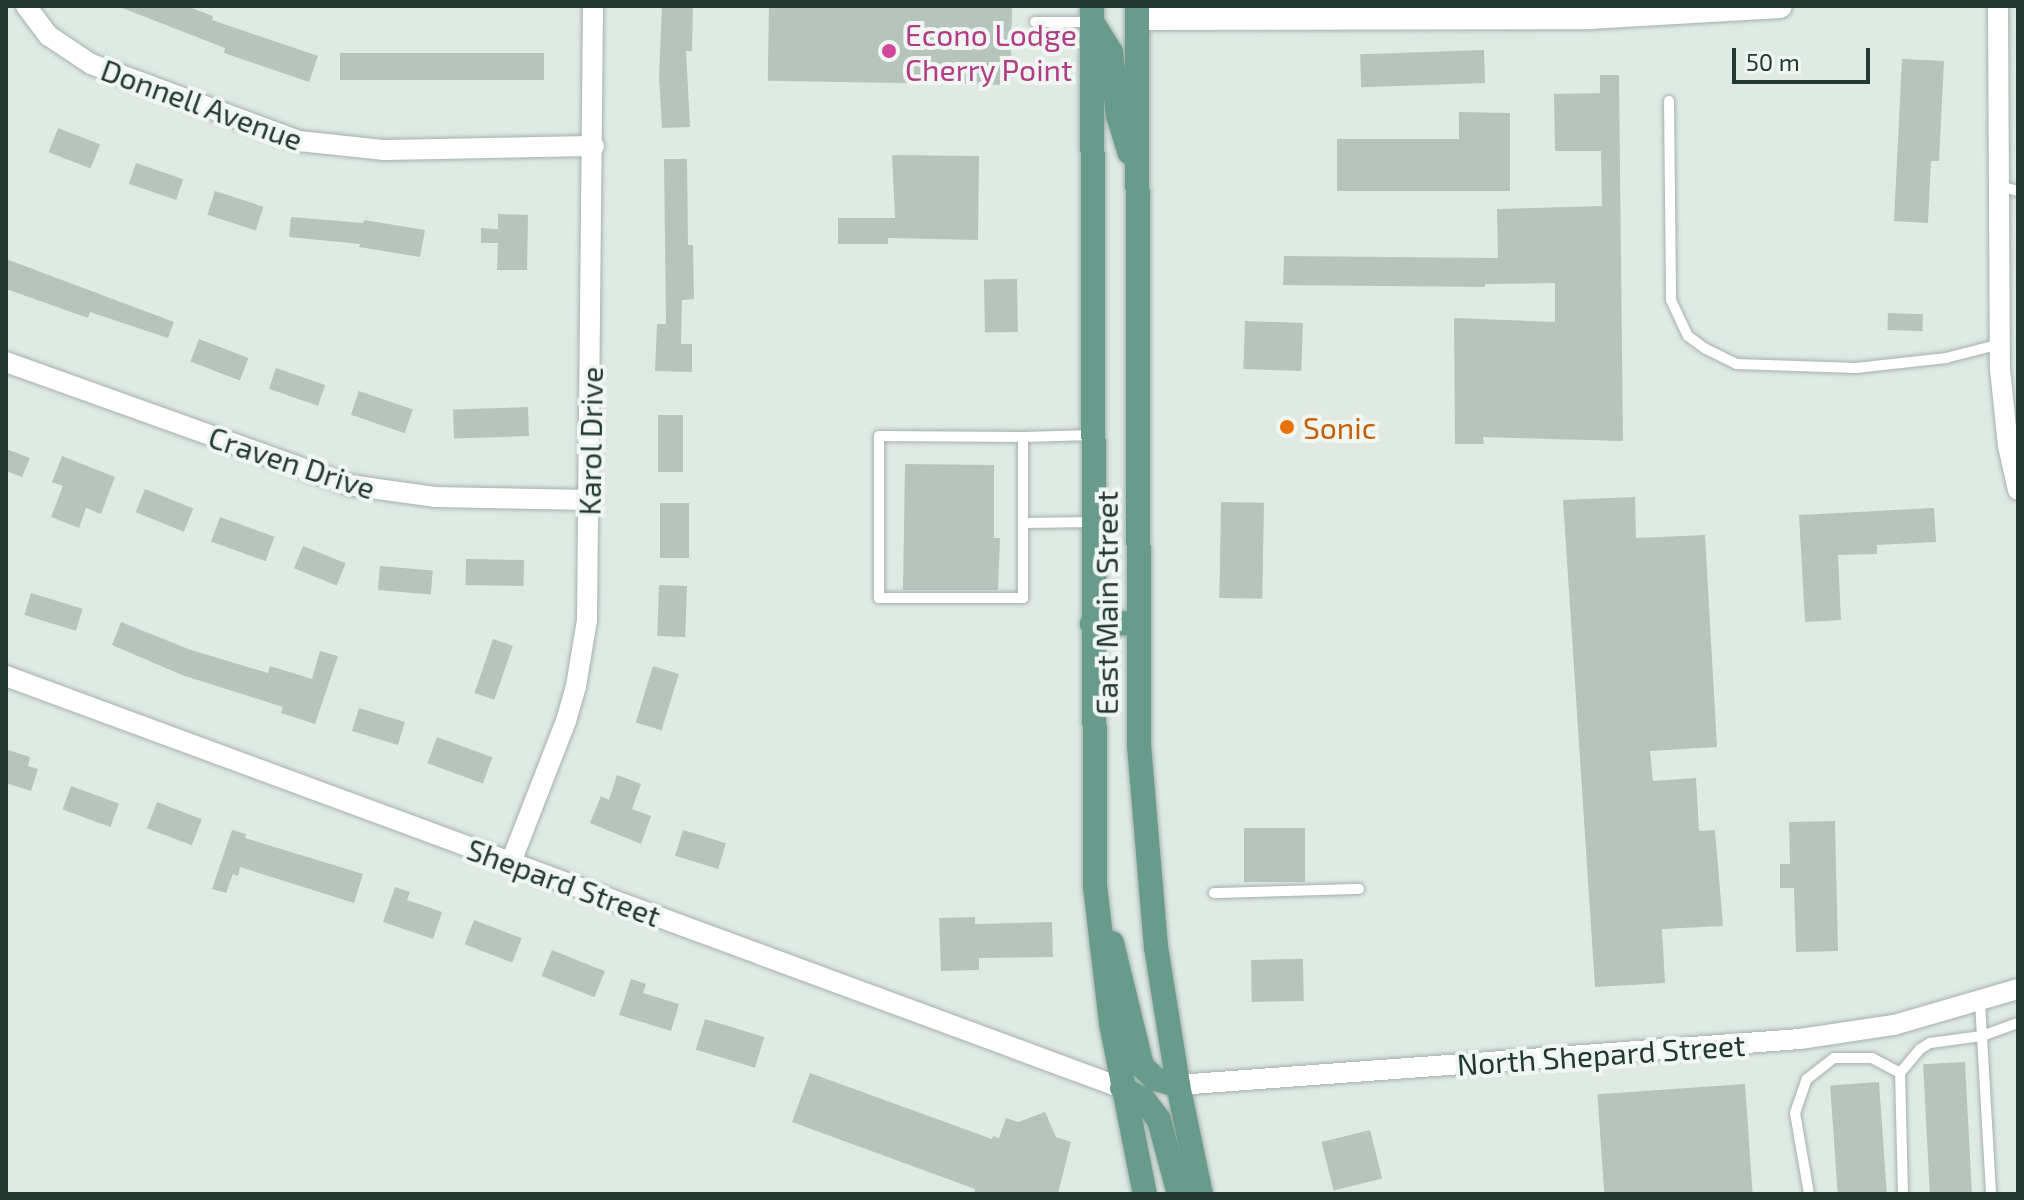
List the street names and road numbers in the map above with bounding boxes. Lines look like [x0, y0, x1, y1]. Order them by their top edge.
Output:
street label: Donnell Avenue [96, 51, 308, 157]
street label: Karol Drive [571, 366, 609, 516]
street label: Craven Drive [204, 418, 380, 506]
street label: East Main Street [1088, 491, 1124, 715]
street label: Shepard Street [462, 830, 666, 934]
street label: North Shepard Street [1456, 1026, 1746, 1082]

